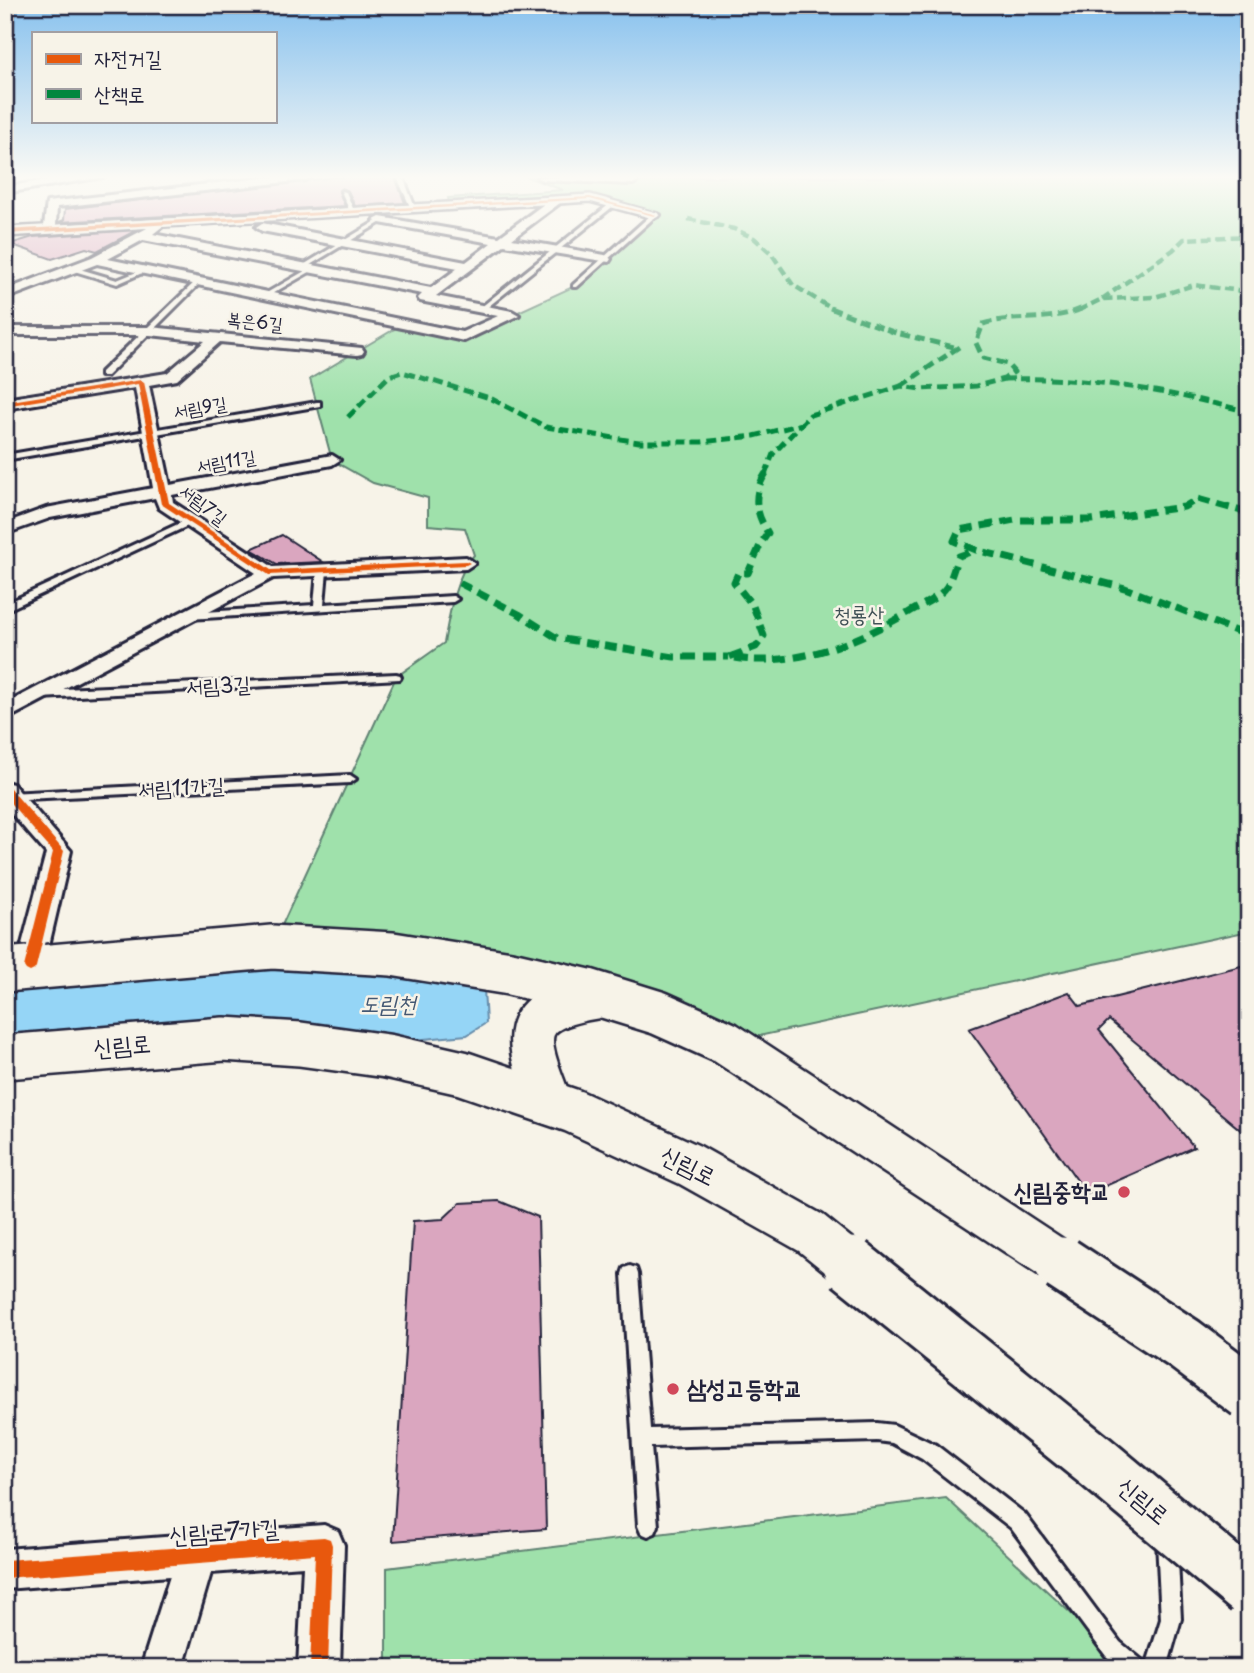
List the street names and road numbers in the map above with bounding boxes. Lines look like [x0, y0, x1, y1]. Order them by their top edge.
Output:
street label: 복은6길 [226, 304, 285, 337]
street label: 서림9길 [171, 388, 229, 425]
street label: 서림11길 [194, 442, 258, 479]
street label: 서림7길 [174, 477, 234, 531]
street label: 서림3길 [185, 666, 251, 702]
street label: 서림11가길 [137, 768, 225, 804]
street label: 신림로 [91, 1024, 152, 1064]
street label: 신림로 [655, 1135, 723, 1193]
street label: 신림로 [1111, 1467, 1178, 1532]
street label: 신림로7가길 [168, 1508, 280, 1552]

